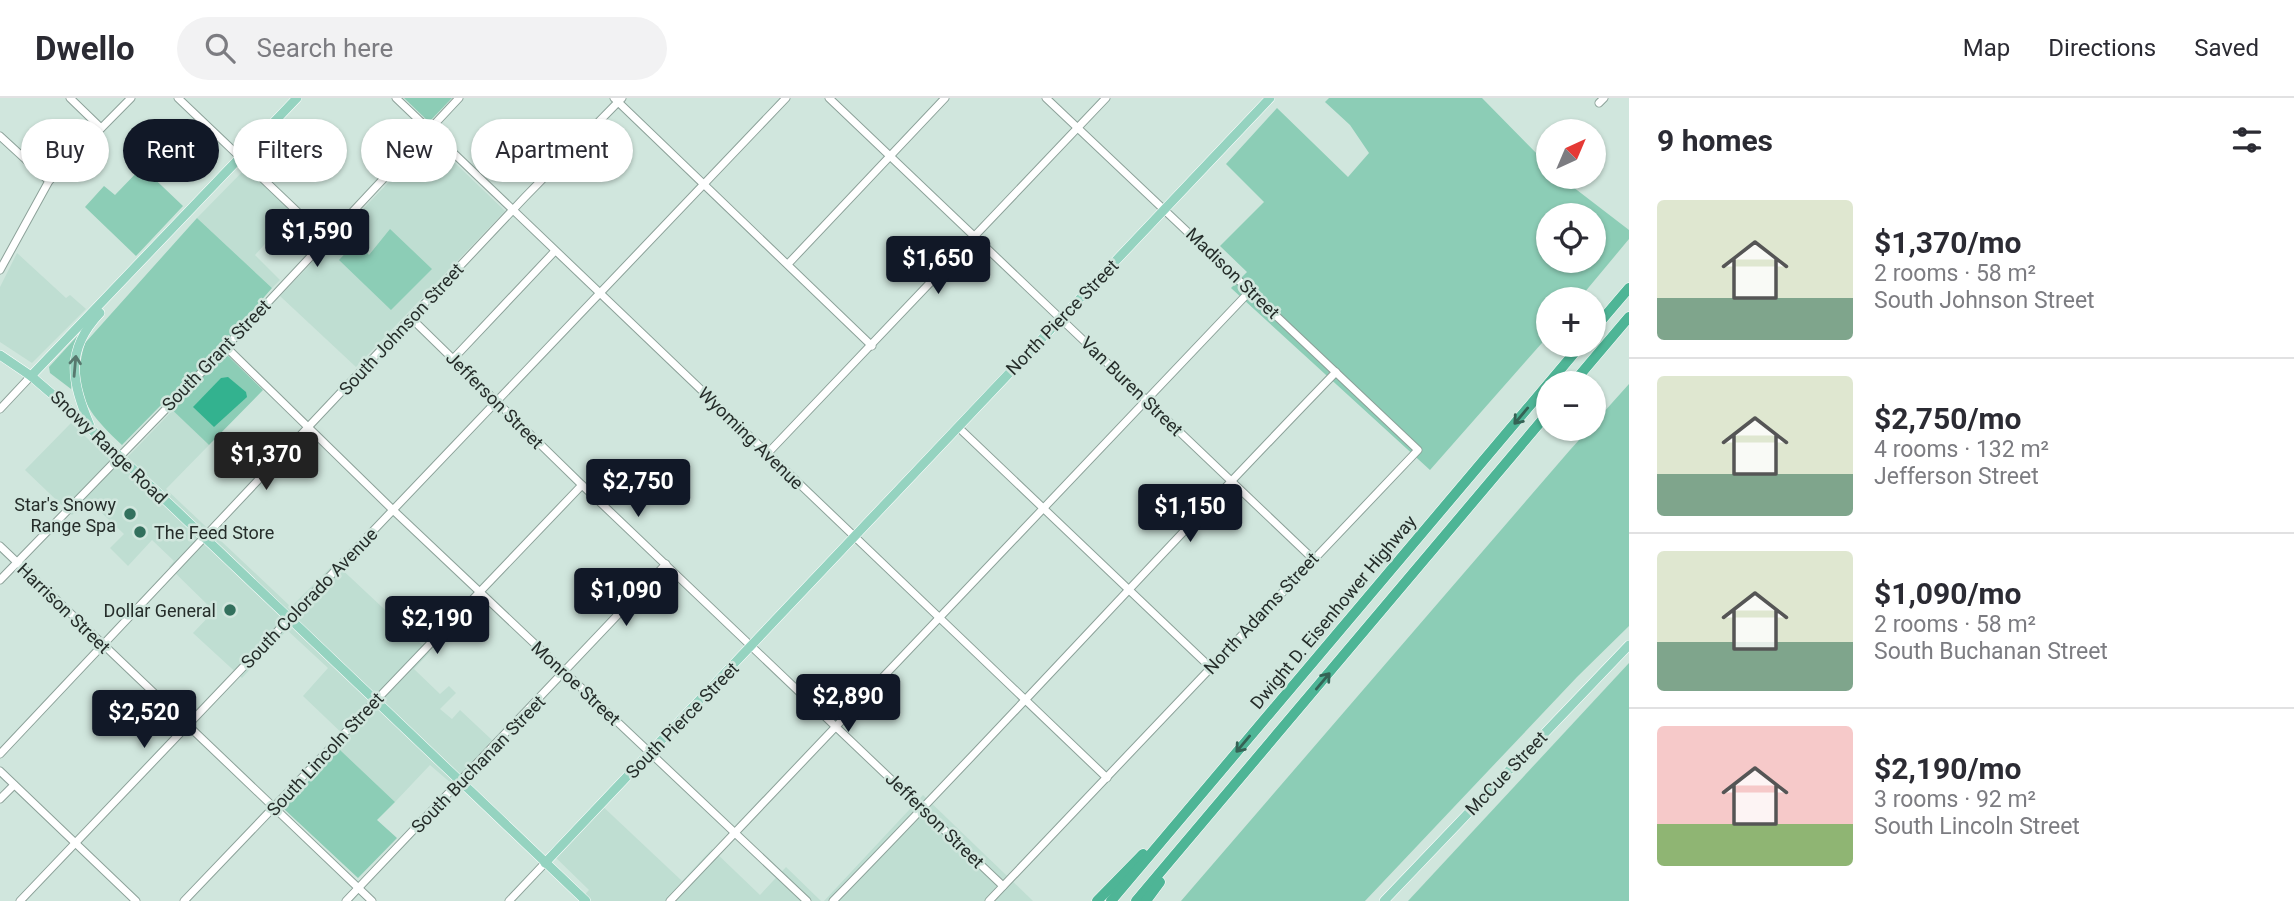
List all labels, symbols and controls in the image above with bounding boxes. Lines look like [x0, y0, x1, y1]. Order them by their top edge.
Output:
search box [177, 17, 667, 80]
text: Dwello [35, 29, 135, 68]
icon: search [201, 29, 239, 67]
text: Search here [257, 33, 393, 63]
text: Map [1963, 34, 2010, 62]
text: Directions [2048, 34, 2156, 62]
text: Saved [2194, 34, 2259, 62]
chip: Buy [21, 119, 109, 182]
chip: Rent [123, 119, 219, 182]
chip: Filters [233, 119, 347, 182]
chip: New [361, 119, 457, 182]
chip: Apartment [471, 119, 633, 182]
north arrow [1536, 119, 1606, 189]
map controls [1536, 119, 1606, 441]
icon: filters [2228, 121, 2266, 159]
text: 9 homes [1657, 123, 1773, 158]
button: locate [1536, 203, 1606, 273]
pin: $1,590 [260, 209, 374, 269]
text: $1,590 [281, 218, 353, 245]
street label: Madison Street [1182, 223, 1284, 323]
text: $1,370/mo [1874, 225, 2022, 260]
icon: home [1713, 228, 1797, 312]
pin: $1,650 [881, 236, 995, 296]
text: $1,650 [902, 245, 974, 272]
street label: North Pierce Street [1002, 255, 1122, 379]
street label: South Johnson Street [334, 259, 468, 399]
text: 2 rooms · 58 m² [1874, 260, 2036, 287]
button: + [1536, 287, 1606, 357]
text: South Johnson Street [1874, 287, 2095, 314]
street label: South Grant Street [157, 295, 275, 415]
street label: Van Buren Street [1077, 332, 1187, 440]
street label: Jefferson Street [442, 347, 548, 453]
one-way arrow [69, 355, 82, 377]
button: − [1536, 371, 1606, 441]
street label: Wyoming Avenue [694, 382, 808, 494]
street label: Snowy Range Road [46, 386, 172, 508]
text: $2,750/mo [1874, 401, 2022, 436]
icon: home [1713, 404, 1797, 488]
one-way arrow [1513, 406, 1529, 424]
pin: $1,370 [209, 432, 323, 492]
text: 4 rooms · 132 m² [1874, 436, 2049, 463]
text: $1,370 [230, 441, 302, 468]
pin: $2,750 [581, 460, 695, 519]
text: Jefferson Street [1874, 463, 2039, 490]
text: $2,750 [602, 468, 674, 495]
pin: $1,150 [1133, 484, 1247, 544]
text: $1,150 [1154, 493, 1226, 520]
place label: Star's Snowy Range Spa [14, 494, 116, 536]
marker: Star's Snowy Range Spa [122, 506, 138, 522]
street label: Dwight D. Eisenhower Highway [1246, 511, 1421, 713]
place label: The Feed Store [154, 522, 274, 543]
street label: South Colorado Avenue [236, 523, 382, 673]
marker: The Feed Store [132, 524, 148, 540]
street label: North Adams Street [1199, 548, 1323, 678]
street label: Harrison Street [13, 559, 115, 658]
pin: $1,090 [569, 568, 683, 628]
text: $1,090/mo [1874, 576, 2022, 611]
text: $1,090 [590, 577, 662, 604]
icon: home [1713, 579, 1797, 663]
pin: $2,190 [380, 596, 494, 656]
place label: Dollar General [104, 600, 216, 621]
marker: Dollar General [222, 602, 238, 618]
text: $2,190 [401, 605, 473, 632]
text: 2 rooms · 58 m² [1874, 611, 2036, 638]
street label: Monroe Street [527, 637, 625, 729]
text: South Buchanan Street [1874, 638, 2108, 665]
street label: South Pierce Street [621, 658, 743, 782]
one-way arrow [1315, 672, 1331, 690]
pin: $2,890 [791, 674, 905, 734]
text: $2,890 [812, 683, 884, 710]
street label: South Lincoln Street [262, 688, 388, 820]
pin: $2,520 [87, 690, 201, 750]
street label: South Buchanan Street [407, 691, 549, 837]
text: $2,520 [108, 699, 180, 726]
street label: McCue Street [1461, 727, 1551, 819]
one-way arrow [1235, 735, 1251, 753]
text: $2,190/mo [1874, 751, 2022, 786]
icon: home [1713, 754, 1797, 838]
street label: Jefferson Street [881, 768, 989, 872]
text: 3 rooms · 92 m² [1874, 786, 2036, 813]
text: South Lincoln Street [1874, 813, 2080, 840]

